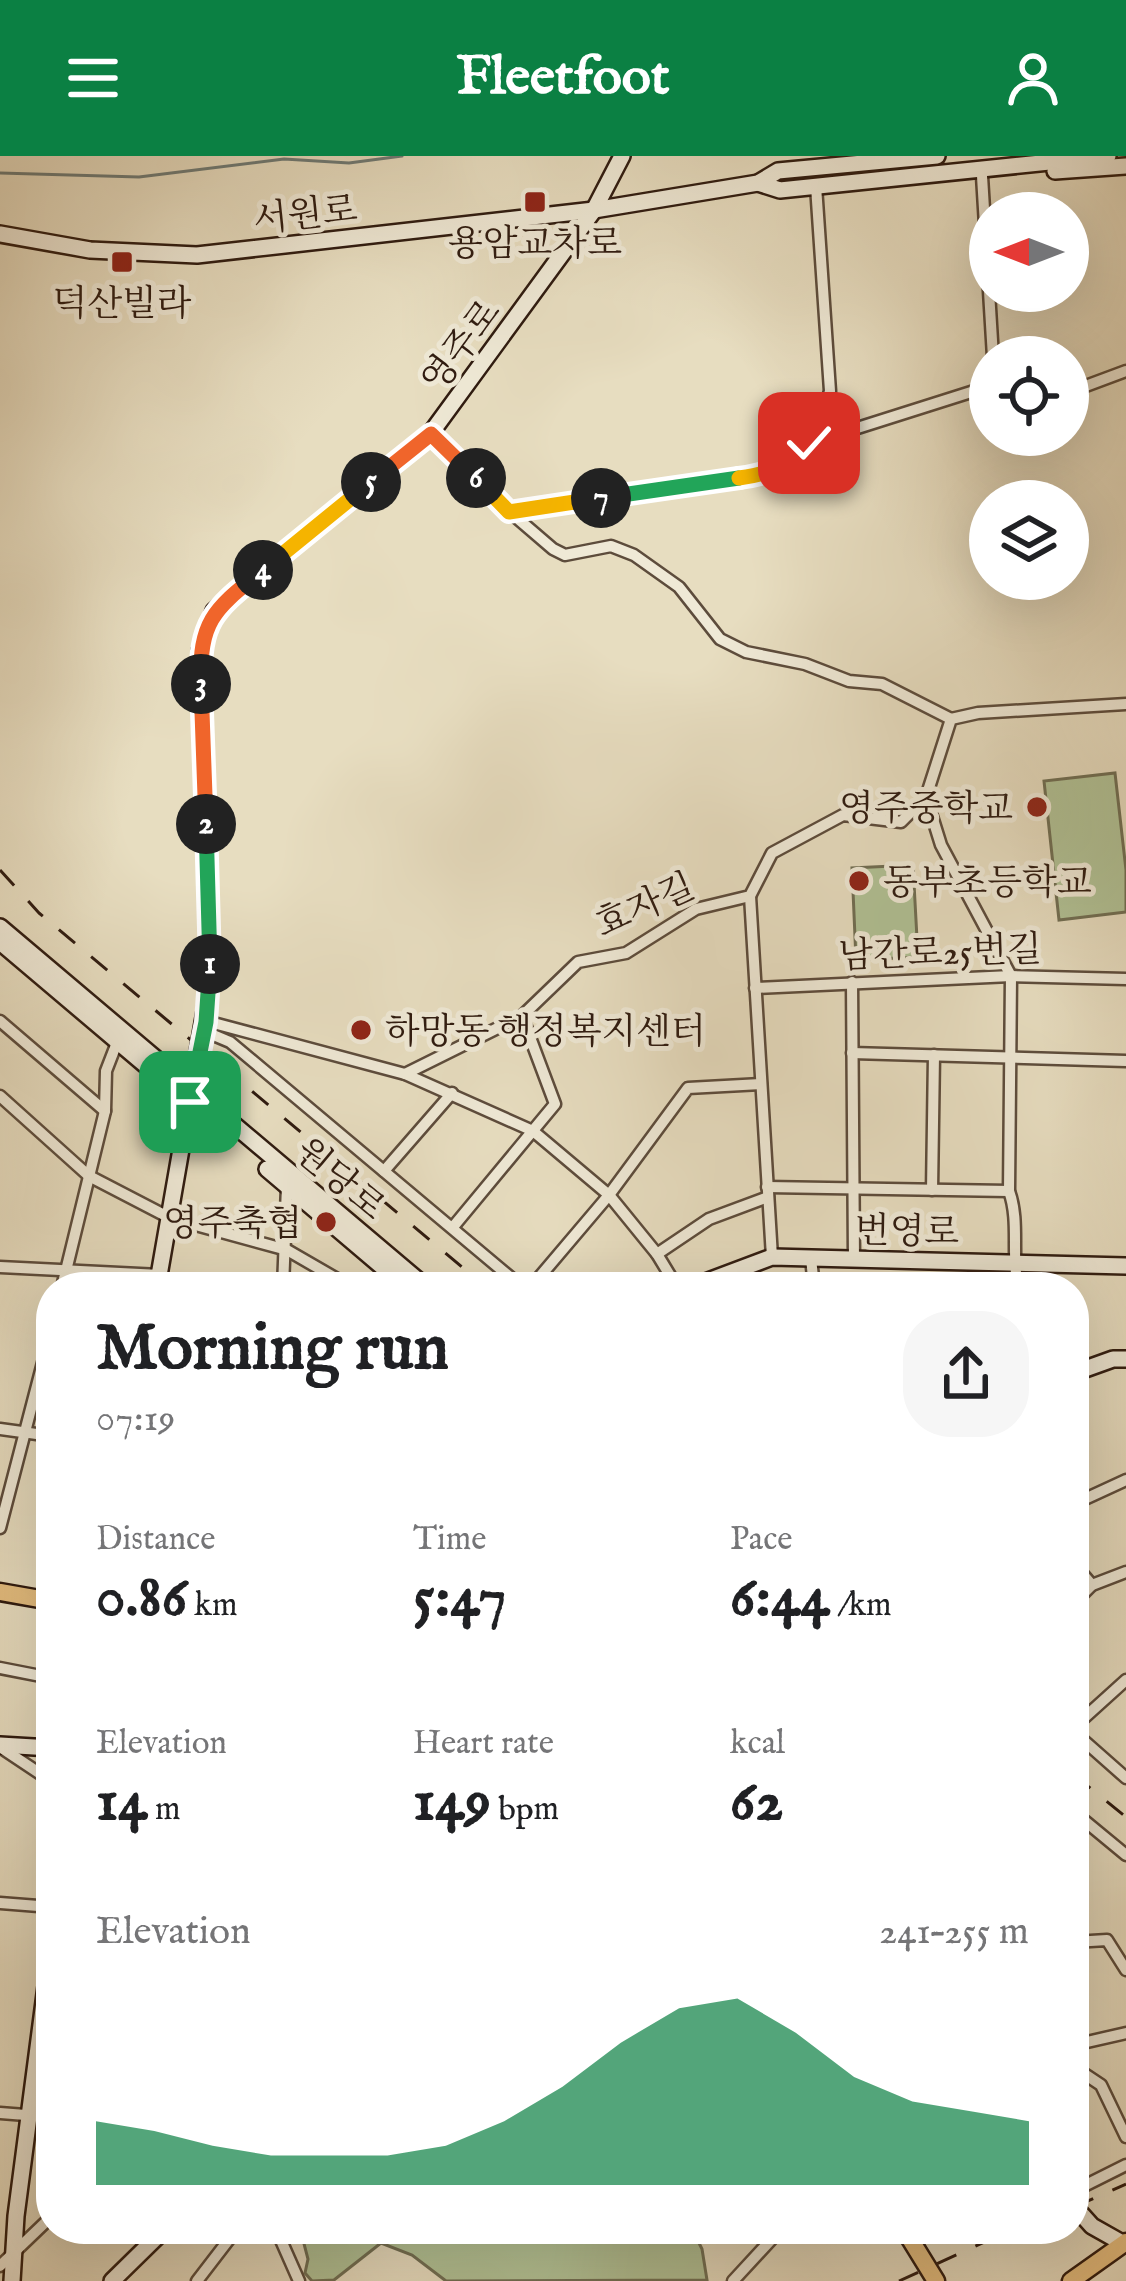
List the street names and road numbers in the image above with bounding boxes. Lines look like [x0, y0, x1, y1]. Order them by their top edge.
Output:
street label: 서원로 [251, 188, 360, 244]
street label: 영주로 [413, 291, 512, 402]
street label: 효자길 [588, 865, 702, 949]
street label: 남간로25번길 [838, 927, 1043, 981]
street label: 원당로 [284, 1129, 394, 1232]
street label: 번영로 [854, 1209, 960, 1257]

